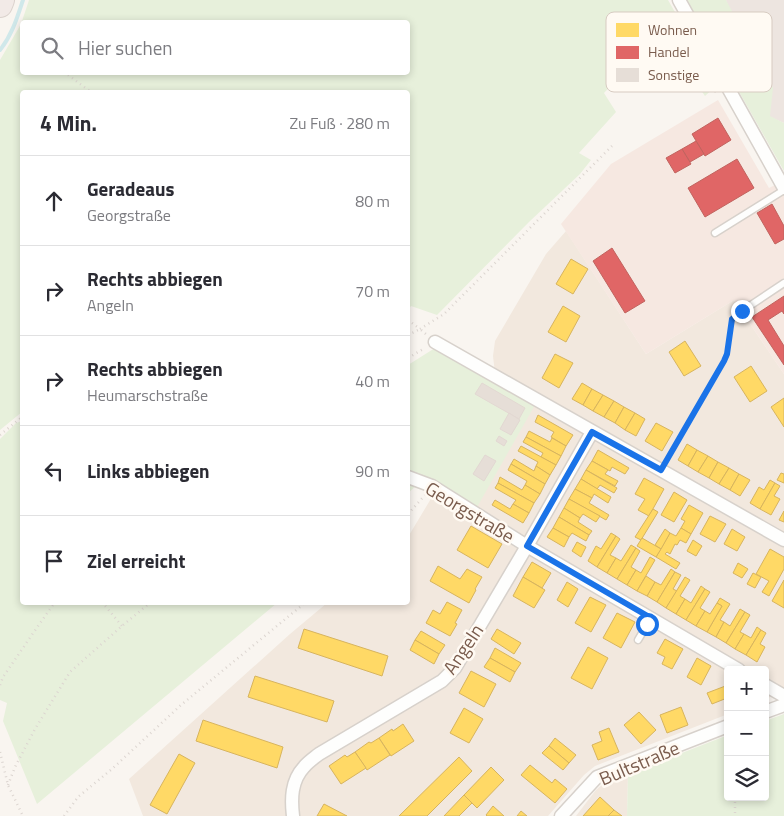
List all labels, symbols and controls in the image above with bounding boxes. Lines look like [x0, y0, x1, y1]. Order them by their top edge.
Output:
legend [606, 12, 772, 92]
text: Wohnen [648, 19, 697, 40]
search box [20, 20, 410, 75]
text: Hier suchen [78, 33, 173, 62]
icon: search [38, 34, 66, 62]
text: Handel [648, 41, 690, 62]
text: Sonstige [648, 64, 699, 85]
text: 4 Min. [40, 107, 97, 139]
text: Zu Fuß · 280 m [289, 111, 390, 135]
text: Geradeaus [87, 174, 174, 203]
icon: ahead [40, 187, 68, 215]
text: 80 m [355, 189, 390, 213]
text: Georgstraße [87, 203, 171, 227]
text: Rechts abbiegen [87, 264, 223, 293]
icon: right [40, 277, 68, 305]
text: 70 m [355, 279, 390, 303]
text: Angeln [87, 293, 134, 317]
route end [731, 300, 754, 323]
text: Rechts abbiegen [87, 354, 223, 383]
icon: right [40, 367, 68, 395]
text: 40 m [355, 369, 390, 393]
text: Heumarschstraße [87, 383, 208, 407]
text: Links abbiegen [87, 456, 210, 485]
icon: left [40, 457, 68, 485]
text: 90 m [355, 459, 390, 483]
street label: Georgstraße [420, 473, 520, 550]
text: Ziel erreicht [87, 546, 185, 575]
icon: arrive [40, 547, 68, 575]
route start [636, 613, 659, 636]
street label: Angeln [435, 618, 490, 680]
map controls [724, 666, 769, 801]
button: + [724, 666, 769, 711]
button: − [724, 711, 769, 756]
street label: Bultstraße [594, 733, 684, 792]
button: layers [724, 756, 769, 801]

